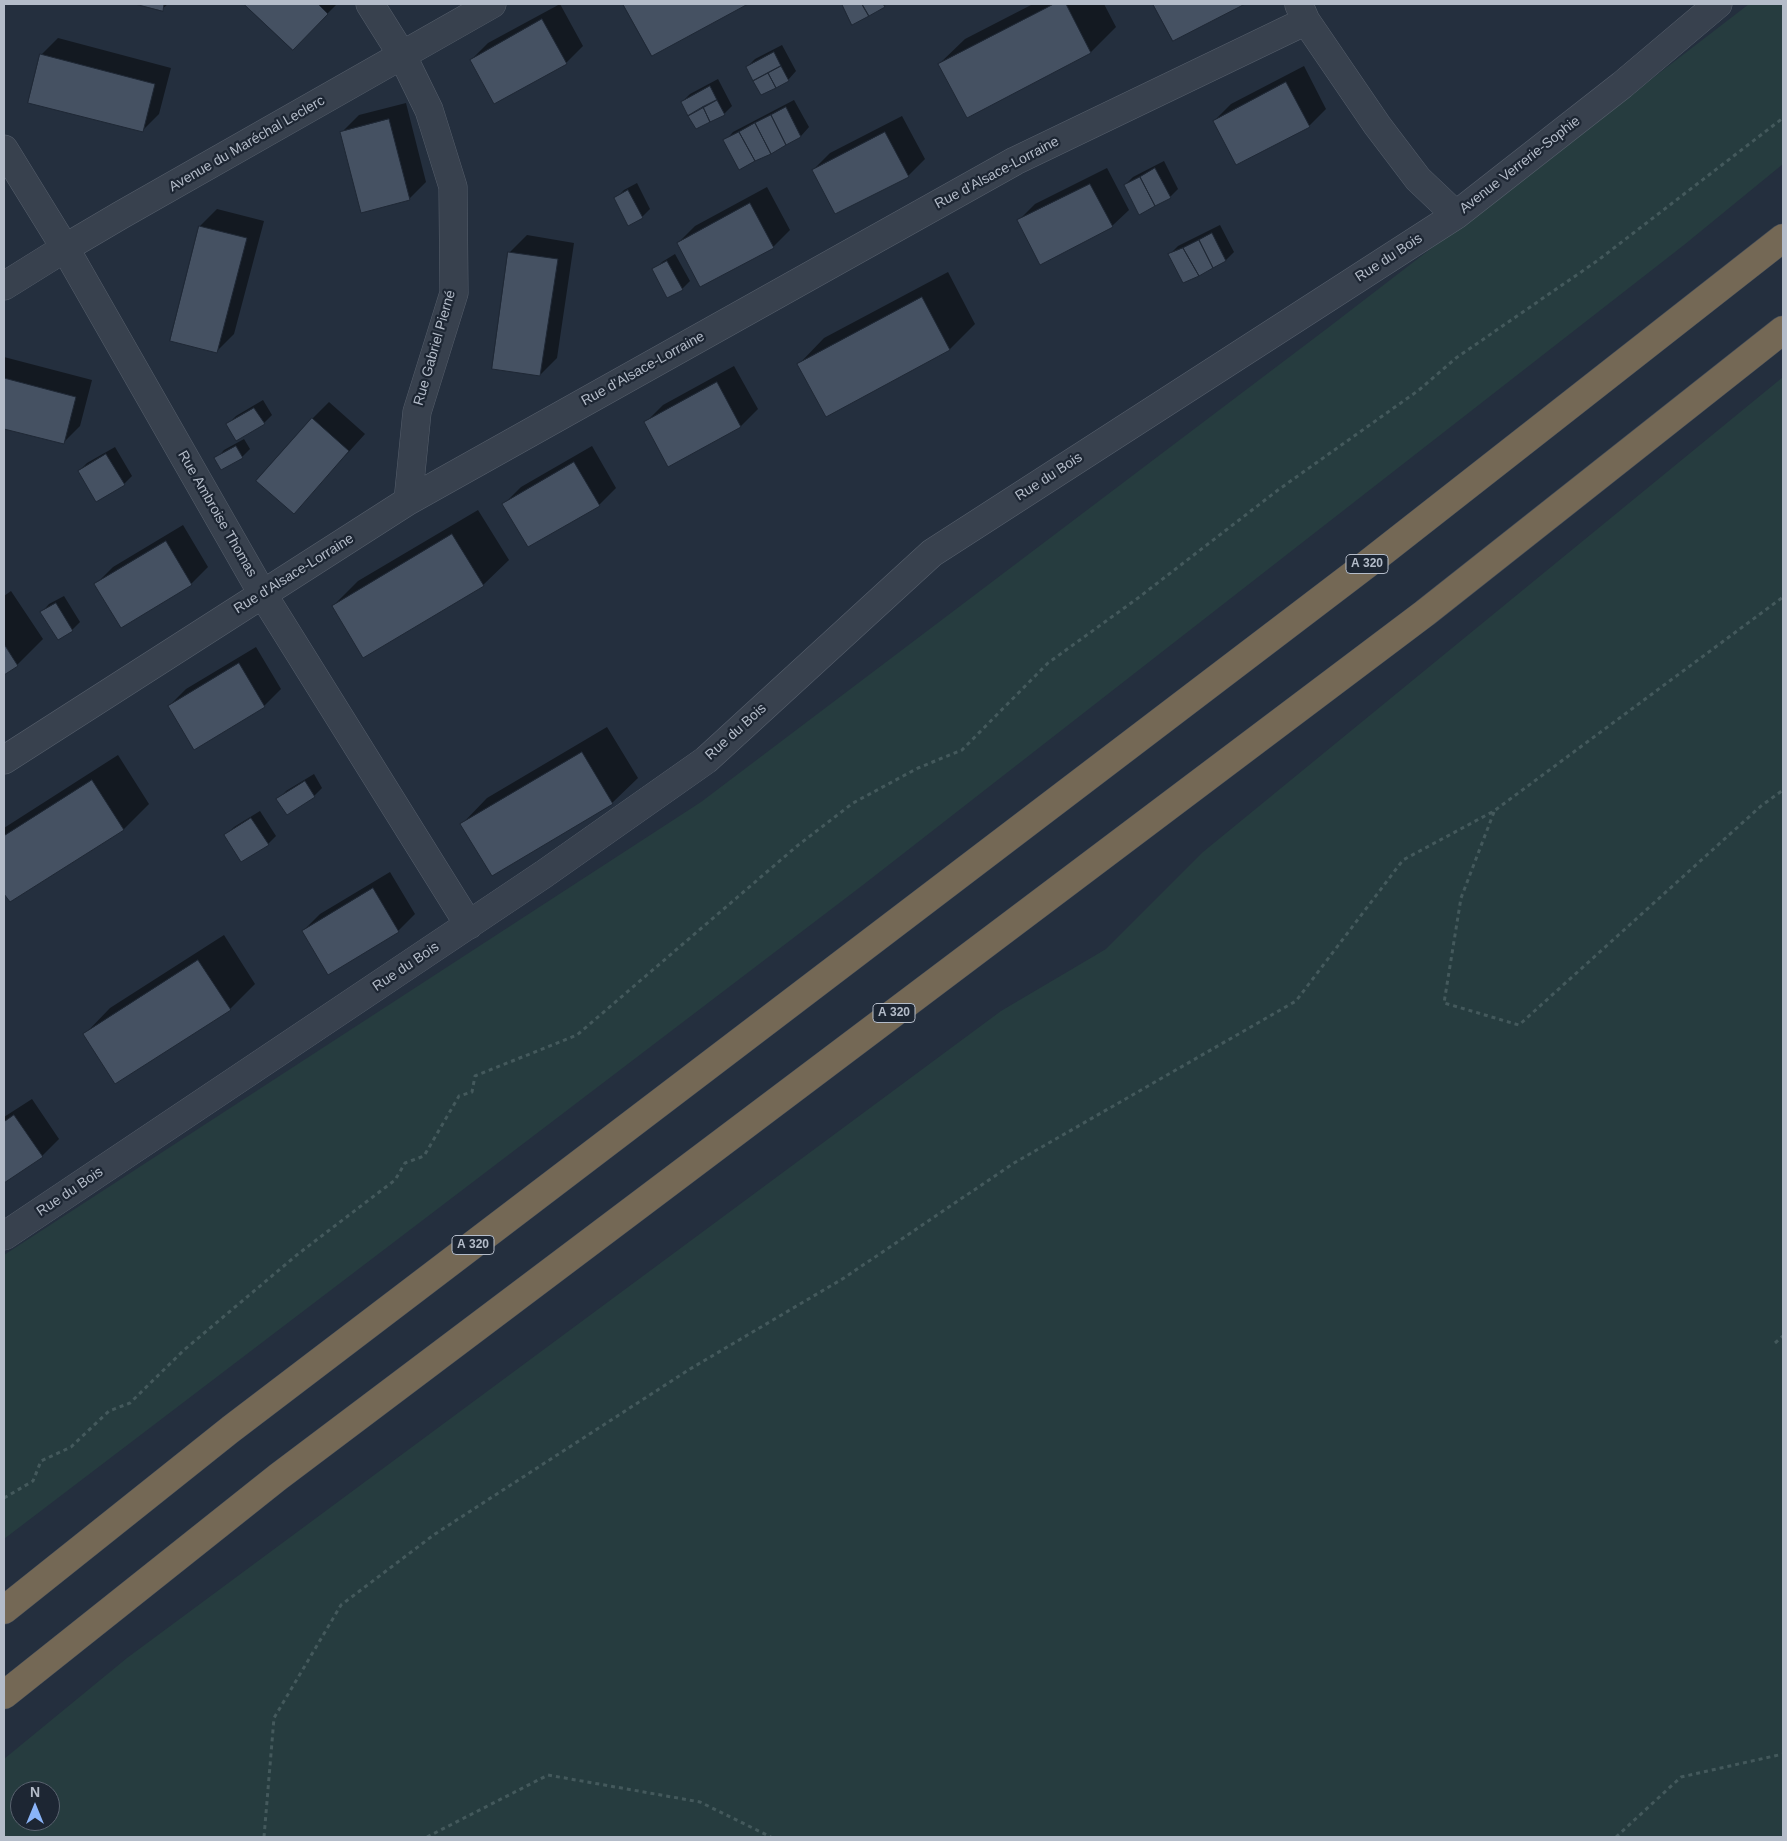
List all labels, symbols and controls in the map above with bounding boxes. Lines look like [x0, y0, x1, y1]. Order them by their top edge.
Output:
street label: Avenue du Maréchal Leclerc [166, 92, 328, 196]
street label: Avenue Verrerie-Sophie [1456, 113, 1584, 217]
street label: Rue d'Alsace-Lorraine [932, 133, 1062, 213]
street label: Rue du Bois [1352, 230, 1426, 286]
street label: Rue Gabriel Pierné [411, 288, 459, 408]
street label: Rue d'Alsace-Lorraine [579, 328, 707, 410]
street label: Rue Ambroise Thomas [174, 448, 260, 580]
street label: Rue du Bois [1012, 449, 1086, 505]
street label: Rue d'Alsace-Lorraine [231, 530, 357, 618]
road number: A 320 [1346, 554, 1388, 574]
street label: Rue du Bois [702, 700, 770, 764]
street label: Rue du Bois [370, 939, 442, 995]
road number: A 320 [873, 1004, 915, 1022]
street label: Rue du Bois [34, 1164, 106, 1220]
road number: A 320 [452, 1236, 494, 1254]
north arrow [10, 1781, 60, 1831]
text: N [30, 1784, 40, 1800]

